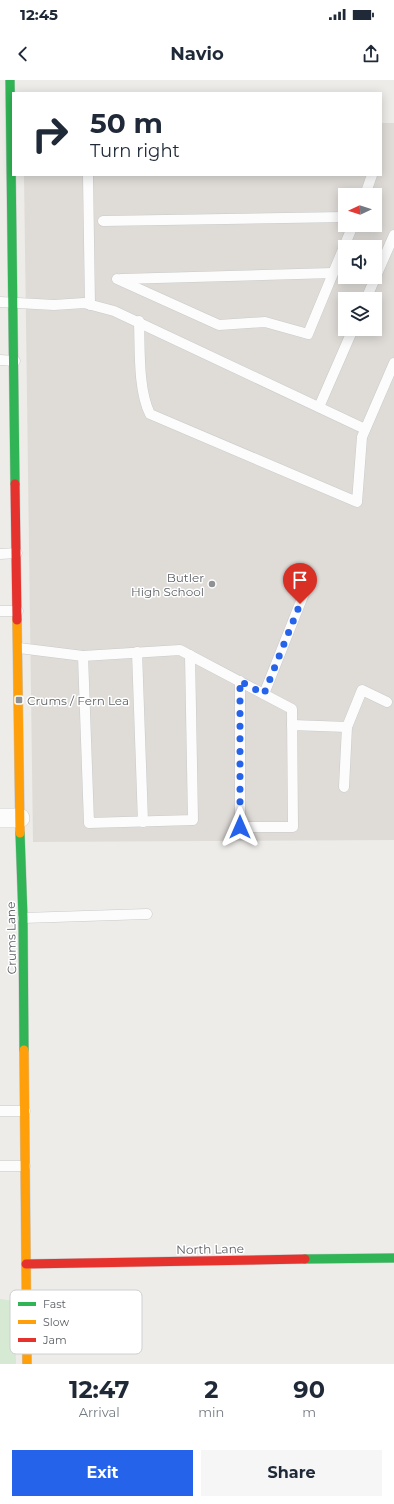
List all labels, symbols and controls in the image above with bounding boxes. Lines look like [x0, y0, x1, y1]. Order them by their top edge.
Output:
text: 12:45 [20, 5, 58, 24]
icon: back [12, 43, 34, 65]
text: Navio [170, 43, 224, 65]
icon: share [360, 43, 382, 65]
text: 50 m [90, 106, 163, 140]
icon: right [24, 108, 76, 160]
text: Turn right [90, 140, 180, 162]
north arrow [338, 188, 382, 232]
map controls [338, 188, 382, 336]
button: sound [338, 240, 382, 284]
button: layers [338, 292, 382, 336]
pin [283, 563, 317, 604]
icon: arrive [289, 569, 311, 591]
place label: Butler High School [131, 570, 204, 599]
marker: Butler High School [207, 579, 217, 589]
place label: Crums / Fern Lea [27, 693, 129, 708]
marker: Crums / Fern Lea [14, 695, 24, 705]
position arrow [219, 806, 261, 848]
street label: Crums Lane [3, 902, 19, 974]
street label: North Lane [176, 1241, 244, 1257]
legend [10, 1290, 142, 1354]
text: Fast [43, 1297, 67, 1311]
text: Slow [43, 1315, 69, 1329]
text: Jam [42, 1333, 67, 1347]
text: 12:47 [69, 1375, 129, 1404]
text: 2 [204, 1375, 218, 1404]
text: 90 [293, 1375, 325, 1404]
text: Arrival [79, 1404, 120, 1420]
text: min [198, 1404, 224, 1420]
text: m [302, 1404, 316, 1420]
button: Exit [12, 1450, 193, 1496]
button: Share [201, 1450, 382, 1496]

